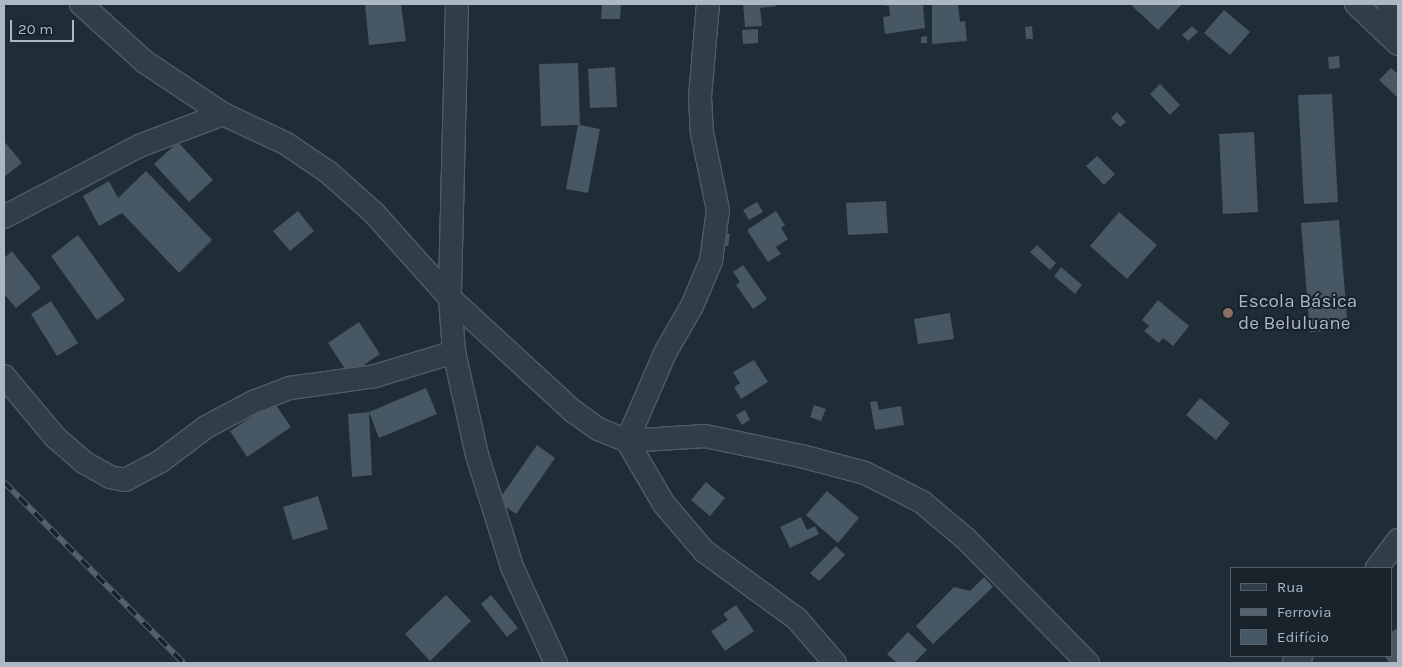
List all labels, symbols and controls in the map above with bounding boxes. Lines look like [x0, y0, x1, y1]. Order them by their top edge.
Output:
scale bar [12, 10, 76, 42]
text: 20 m [18, 20, 53, 38]
place label: Escola Básica de Beluluane [1238, 291, 1357, 335]
marker: Escola Básica de Beluluane [1222, 307, 1234, 319]
legend [1230, 567, 1392, 657]
text: Rua [1277, 578, 1304, 596]
text: Ferrovia [1277, 603, 1331, 621]
text: Edifício [1277, 628, 1329, 646]

